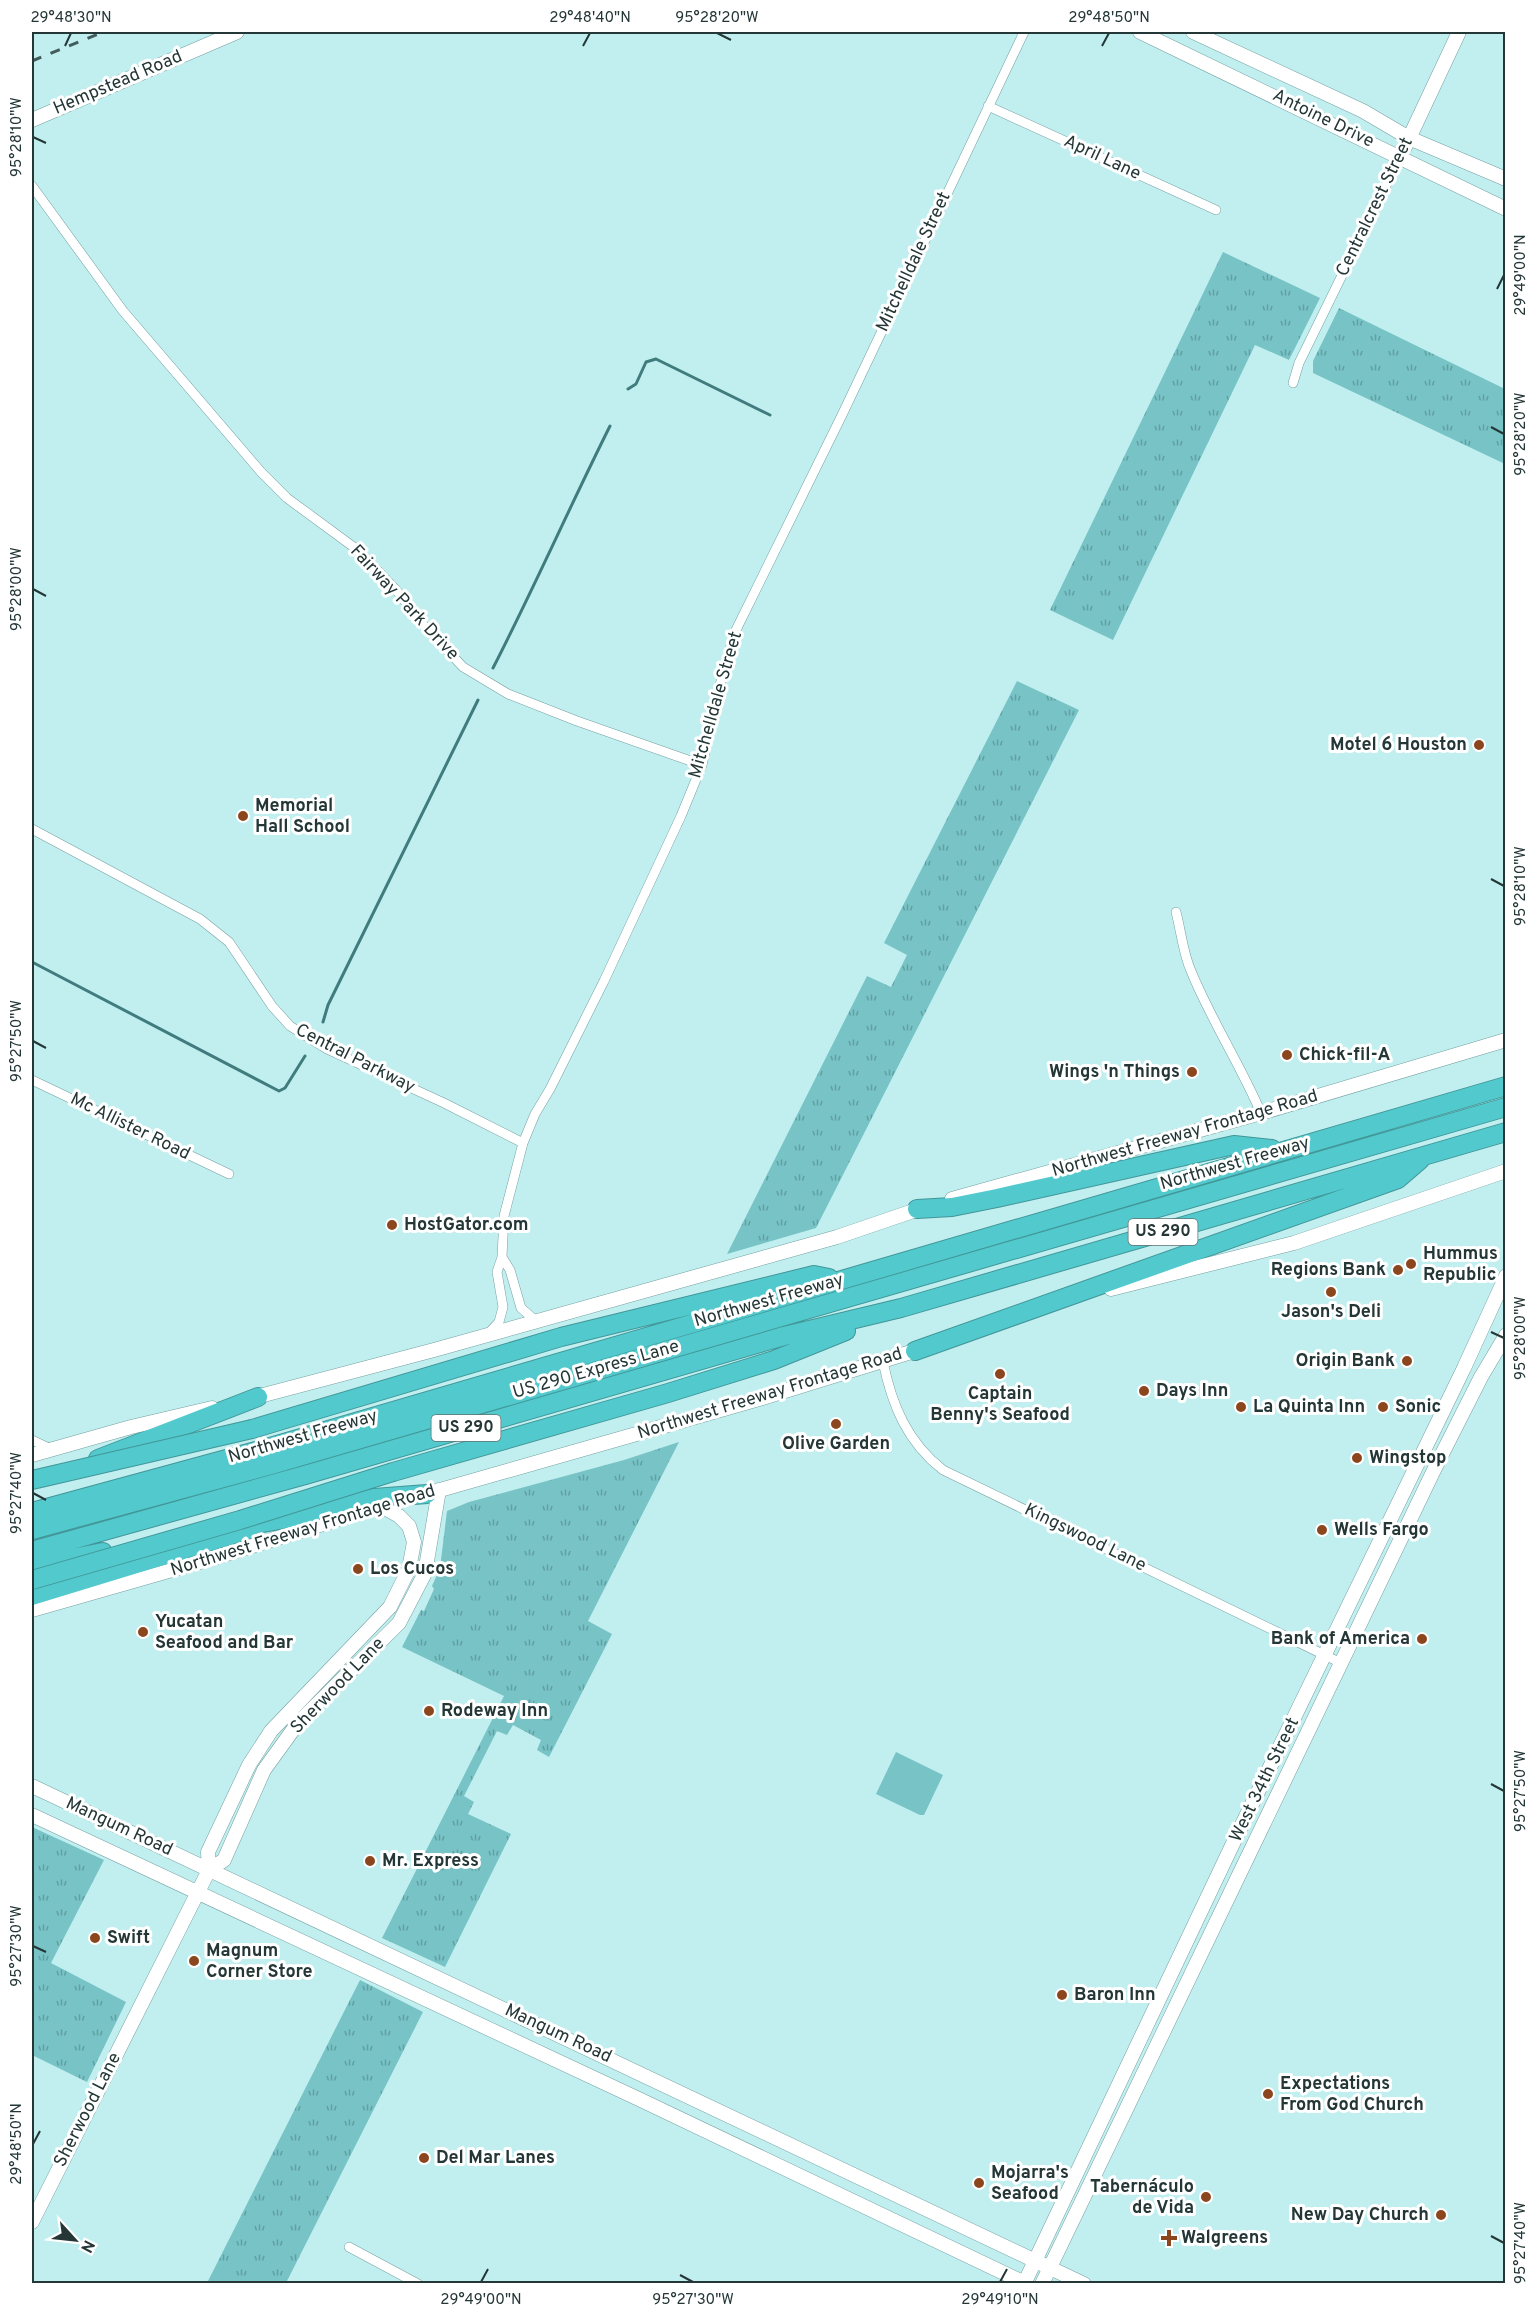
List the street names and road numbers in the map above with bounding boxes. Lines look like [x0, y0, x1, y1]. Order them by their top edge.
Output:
street label: Hempstead Road [50, 45, 186, 121]
street label: Antoine Drive [1268, 84, 1378, 154]
street label: April Lane [1060, 130, 1144, 186]
street label: Centralcrest Street [1331, 134, 1419, 280]
street label: Mitchelldale Street [871, 188, 957, 336]
street label: Fairway Park Drive [345, 540, 463, 666]
street label: Mitchelldale Street [684, 629, 748, 781]
street label: Central Parkway [291, 1019, 419, 1099]
street label: Northwest Freeway Frontage Road [1050, 1086, 1320, 1182]
street label: Mc Allister Road [66, 1088, 194, 1166]
street label: Northwest Freeway [1158, 1132, 1312, 1196]
road number: US 290 [1128, 1219, 1198, 1245]
street label: Northwest Freeway [692, 1269, 846, 1333]
street label: US 290 Express Lane [510, 1335, 682, 1405]
street label: Northwest Freeway Frontage Road [635, 1343, 905, 1445]
street label: Northwest Freeway [226, 1405, 380, 1469]
road number: US 290 [432, 1415, 500, 1441]
street label: Northwest Freeway Frontage Road [168, 1480, 438, 1582]
street label: Kingswood Lane [1020, 1499, 1150, 1577]
street label: Sherwood Lane [286, 1633, 390, 1739]
street label: West 34th Street [1225, 1714, 1305, 1846]
street label: Mangum Road [62, 1792, 176, 1862]
street label: Mangum Road [501, 1999, 615, 2069]
street label: Sherwood Lane [49, 2049, 127, 2171]

